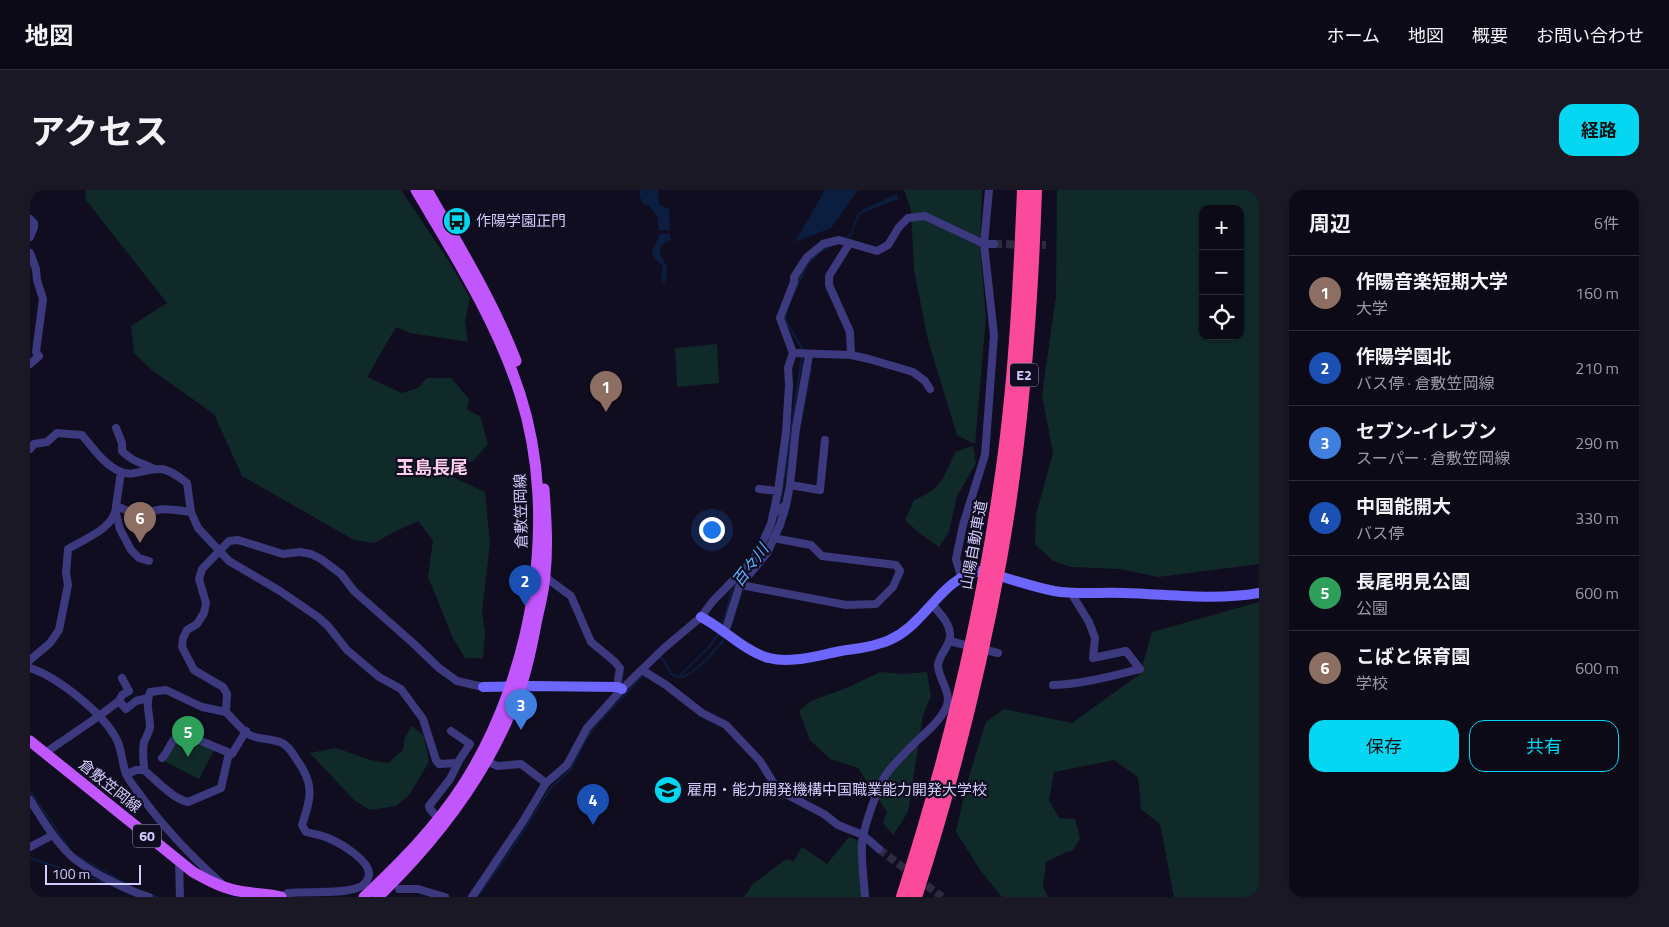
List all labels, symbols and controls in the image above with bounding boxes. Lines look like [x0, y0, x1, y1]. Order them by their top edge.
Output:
text: 地図 [25, 17, 73, 53]
text: ホーム [1327, 22, 1380, 49]
text: 地図 [1408, 22, 1444, 49]
text: 概要 [1472, 22, 1508, 49]
text: お問い合わせ [1536, 22, 1644, 49]
text: アクセス [30, 104, 168, 158]
button: 経路 [1559, 104, 1639, 156]
map controls [1199, 205, 1244, 340]
button: + [1199, 205, 1244, 250]
bus stop icon: 作陽学園正門 [442, 206, 472, 236]
text: 周辺 [1309, 207, 1351, 239]
place label: 作陽学園正門 [476, 209, 566, 232]
text: 6件 [1594, 211, 1619, 235]
button: − [1199, 250, 1244, 295]
text: 作陽音楽短期大学 [1356, 266, 1508, 295]
text: 1 [1321, 281, 1329, 305]
text: 160 m [1575, 281, 1619, 305]
button: locate [1199, 295, 1244, 340]
text: 大学 [1356, 296, 1388, 320]
text: 作陽学園北 [1356, 341, 1451, 370]
text: 2 [1321, 356, 1329, 380]
text: 210 m [1575, 356, 1619, 380]
road number: E2 [1010, 364, 1038, 386]
pin: 1 [590, 371, 622, 412]
text: バス停 · 倉敷笠岡線 [1356, 371, 1495, 395]
text: セブン-イレブン [1356, 416, 1497, 445]
text: 3 [1321, 431, 1329, 455]
text: 290 m [1575, 431, 1619, 455]
text: スーパー · 倉敷笠岡線 [1356, 446, 1510, 470]
district label: 玉島長尾 [396, 454, 468, 481]
street label: 倉敷笠岡線 [508, 473, 533, 549]
text: 中国能開大 [1356, 491, 1451, 520]
street label: 山陽自動車道 [954, 499, 993, 591]
pin: 6 [124, 502, 156, 543]
text: 4 [1321, 506, 1329, 530]
text: 330 m [1575, 506, 1619, 530]
your location [699, 517, 725, 543]
text: バス停 [1356, 521, 1404, 545]
water label: 百々川 [726, 537, 775, 591]
pin: 2 [509, 565, 541, 606]
text: 長尾明見公園 [1356, 566, 1470, 595]
text: 5 [1321, 581, 1329, 605]
text: 600 m [1575, 581, 1619, 605]
text: 公園 [1356, 596, 1388, 620]
text: こばと保育園 [1356, 641, 1470, 670]
text: 6 [1321, 656, 1329, 680]
text: 600 m [1575, 656, 1619, 680]
text: 学校 [1356, 671, 1388, 695]
pin: 3 [505, 689, 537, 730]
pin: 5 [172, 716, 204, 757]
button: 保存 [1309, 720, 1459, 772]
button: 共有 [1469, 720, 1619, 772]
street label: 倉敷笠岡線 [74, 753, 147, 818]
school or university icon: 雇用・能力開発機構中国職業能力開発大学校 [653, 775, 683, 805]
place label: 雇用・能力開発機構中国職業能力開発大学校 [687, 778, 987, 801]
pin: 4 [577, 784, 609, 825]
road number: 60 [133, 824, 161, 848]
scale bar [45, 862, 141, 885]
text: 100 m [52, 863, 90, 884]

